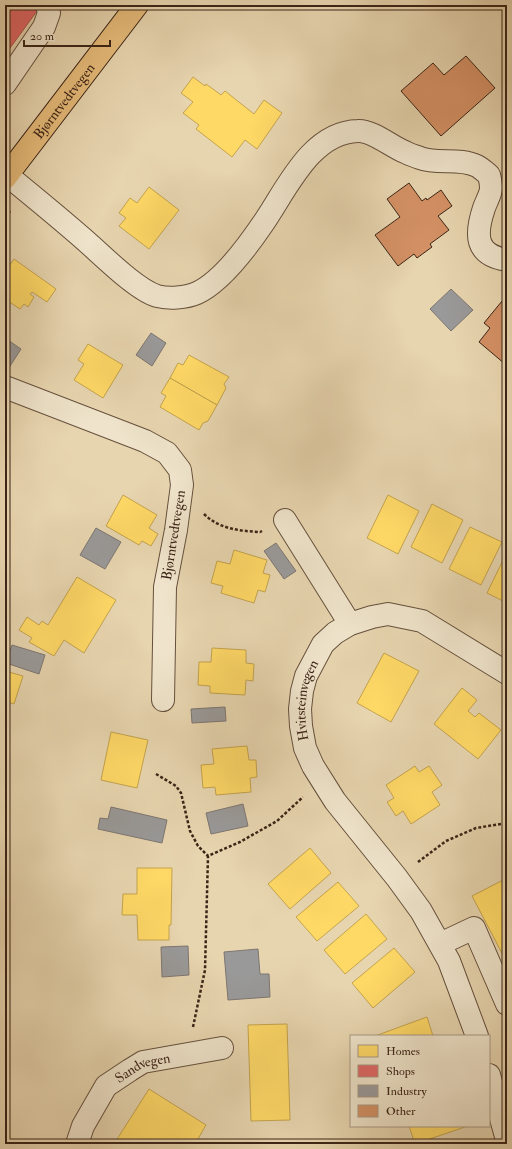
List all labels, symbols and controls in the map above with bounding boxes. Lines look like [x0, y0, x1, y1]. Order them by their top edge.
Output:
scale bar [24, 22, 110, 48]
text: 20 m [30, 29, 55, 44]
street label: Bjørntvedtvegen [30, 60, 99, 142]
street label: Bjørntvedtvegen [158, 489, 189, 581]
street label: Hvitsteinvegen [292, 657, 322, 742]
legend [350, 1035, 490, 1127]
text: Homes [386, 1044, 420, 1059]
street label: Sandvegen [112, 1049, 172, 1087]
text: Shops [386, 1064, 415, 1079]
text: Industry [386, 1084, 428, 1099]
text: Other [386, 1104, 416, 1119]

